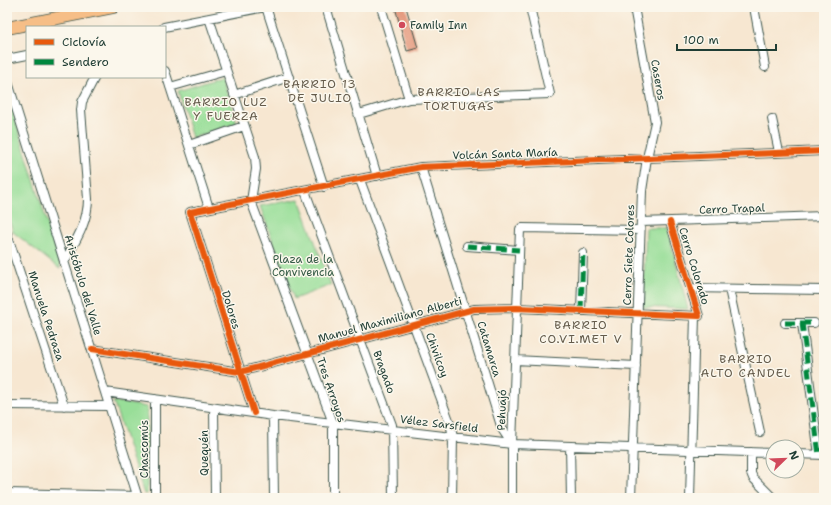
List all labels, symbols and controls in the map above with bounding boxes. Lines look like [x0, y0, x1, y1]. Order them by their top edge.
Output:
place label: Family Inn [410, 18, 468, 33]
marker: Family Inn [397, 20, 407, 30]
legend [26, 26, 166, 78]
scale bar [677, 26, 776, 52]
text: 100 m [683, 32, 719, 48]
text: Ciclovía [62, 34, 106, 50]
text: Sendero [62, 54, 109, 70]
street label: Caseros [647, 58, 669, 102]
district label: BARRIO 13 DE JULIO [283, 76, 357, 106]
district label: BARRIO LAS TORTUGAS [417, 84, 501, 114]
district label: BARRIO LUZ Y FUERZA [185, 94, 267, 124]
street label: Volcán Santa María [452, 145, 558, 163]
street label: Cerro Trapal [699, 200, 766, 218]
street label: Cerro Siete Colores [620, 204, 638, 306]
street label: Cerro Colorado [675, 226, 713, 307]
street label: Aristóbulo del Valle [61, 233, 105, 337]
park label: Plaza de la Convivencia [272, 252, 334, 280]
street label: Manuela Pedraza [24, 269, 68, 363]
street label: Dolores [218, 289, 244, 331]
street label: Manuel Maximiliano Alberti [316, 294, 464, 346]
district label: BARRIO CO.VI.MET V [539, 317, 623, 347]
street label: Catamarca [473, 319, 505, 379]
street label: Chivilcoy [422, 330, 452, 380]
street label: Bragado [369, 348, 399, 396]
district label: BARRIO ALTO CANDEL [701, 351, 791, 381]
street label: Tres Arroyos [313, 355, 349, 425]
street label: Pehuajó [494, 389, 510, 431]
street label: Vélez Sarsfield [399, 412, 479, 436]
street label: Chascomús [137, 420, 152, 478]
street label: Quequén [197, 430, 212, 476]
north arrow [765, 439, 805, 479]
text: N [785, 448, 802, 462]

